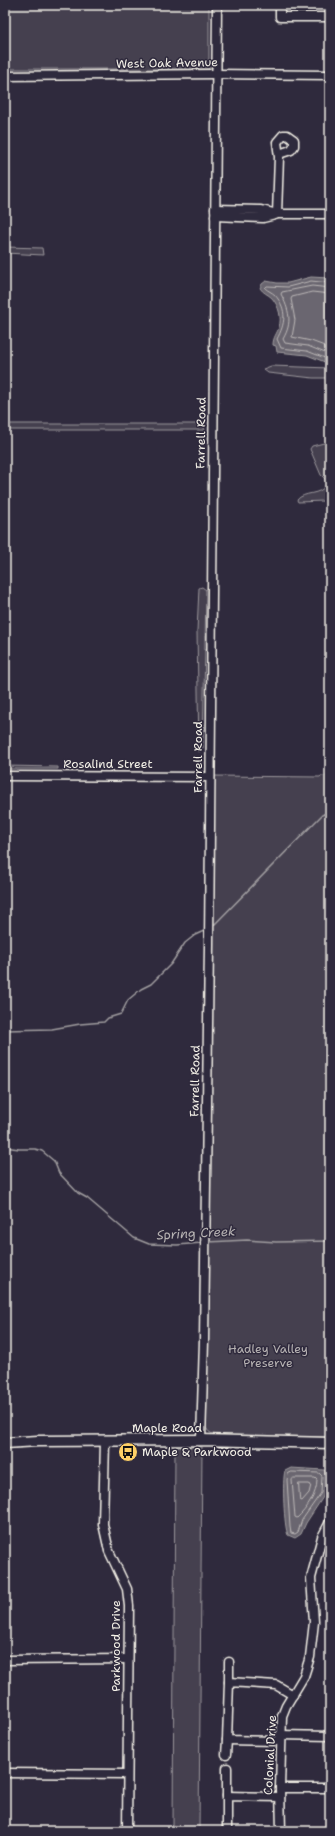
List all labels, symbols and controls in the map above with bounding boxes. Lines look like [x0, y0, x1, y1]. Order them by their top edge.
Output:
street label: West Oak Avenue [116, 54, 218, 72]
street label: Farrell Road [192, 397, 210, 469]
street label: Farrell Road [190, 721, 206, 793]
street label: Rosalind Street [63, 756, 153, 772]
street label: Farrell Road [186, 1045, 204, 1117]
water label: Spring Creek [156, 1222, 236, 1244]
park label: Hadley Valley Preserve [228, 1341, 308, 1371]
street label: Maple Road [132, 1420, 202, 1436]
bus stop icon: Maple & Parkwood [117, 1441, 139, 1463]
place label: Maple & Parkwood [142, 1444, 252, 1460]
street label: Parkwood Drive [108, 1600, 124, 1692]
street label: Colonial Drive [260, 1714, 280, 1795]

